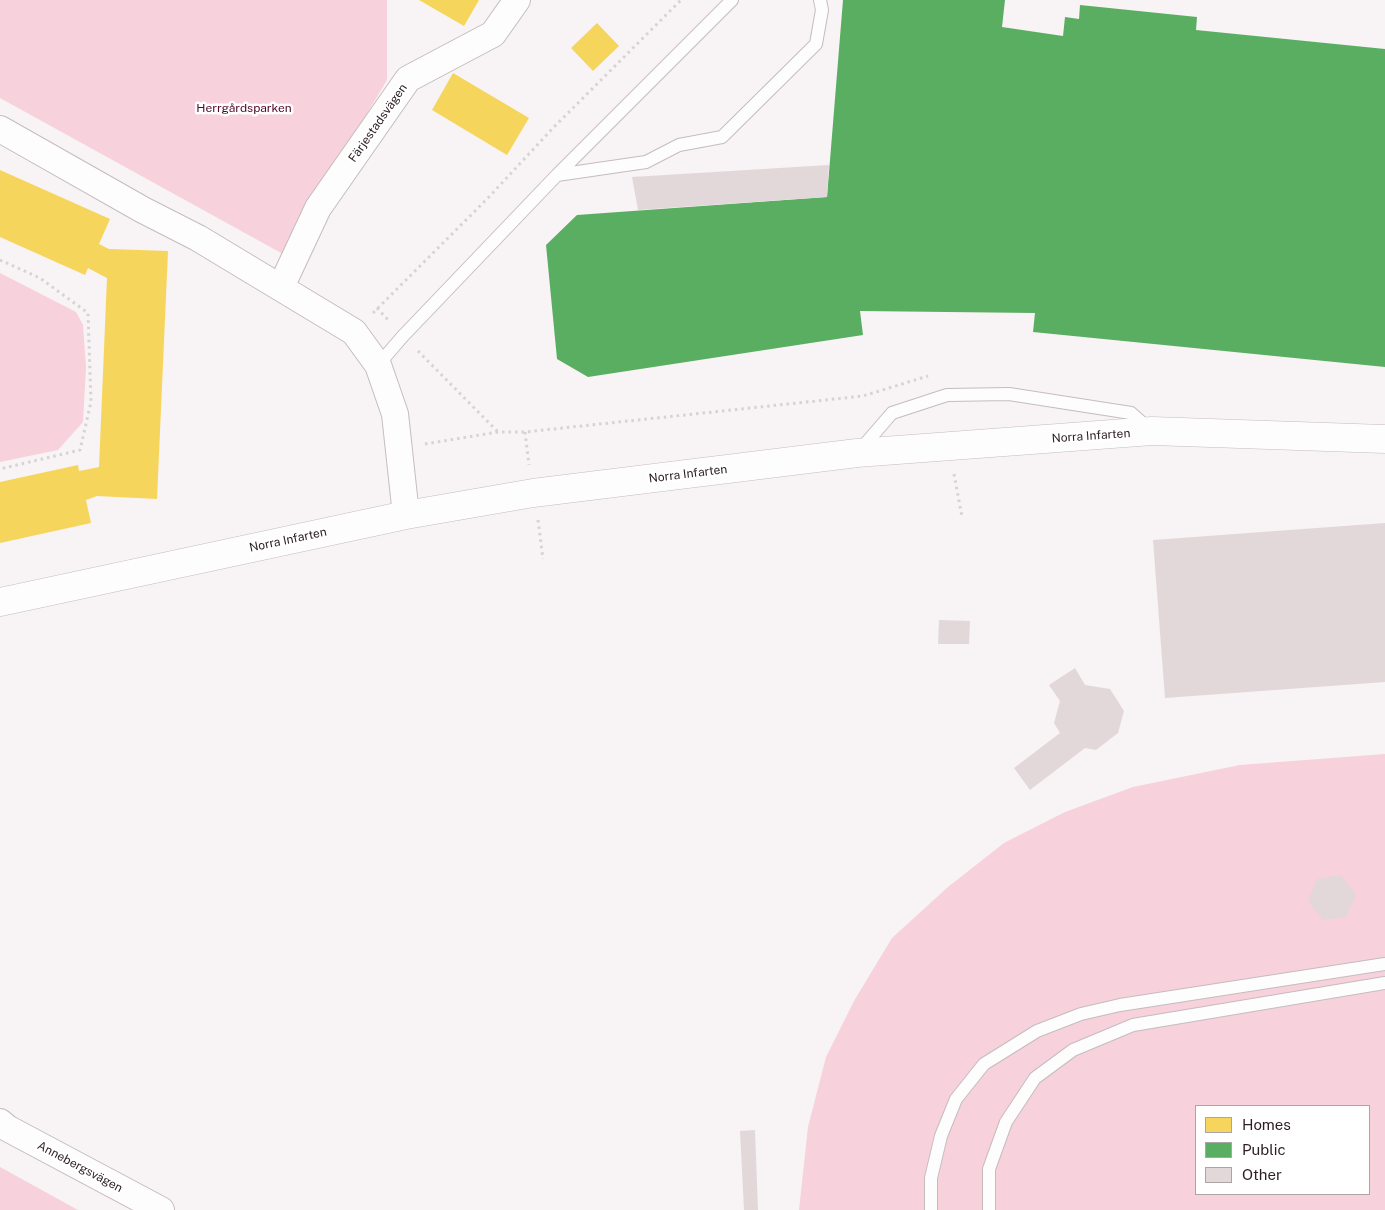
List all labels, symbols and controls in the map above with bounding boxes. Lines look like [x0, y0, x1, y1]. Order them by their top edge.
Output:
street label: Färjestadsvägen [346, 81, 410, 165]
park label: Herrgårdsparken [196, 101, 292, 115]
street label: Norra Infarten [1051, 426, 1131, 446]
street label: Norra Infarten [648, 462, 728, 486]
street label: Norra Infarten [248, 525, 328, 555]
legend [1195, 1105, 1370, 1195]
text: Homes [1242, 1116, 1291, 1133]
street label: Annebergsvägen [35, 1138, 125, 1196]
text: Public [1242, 1141, 1286, 1158]
text: Other [1242, 1166, 1282, 1183]

